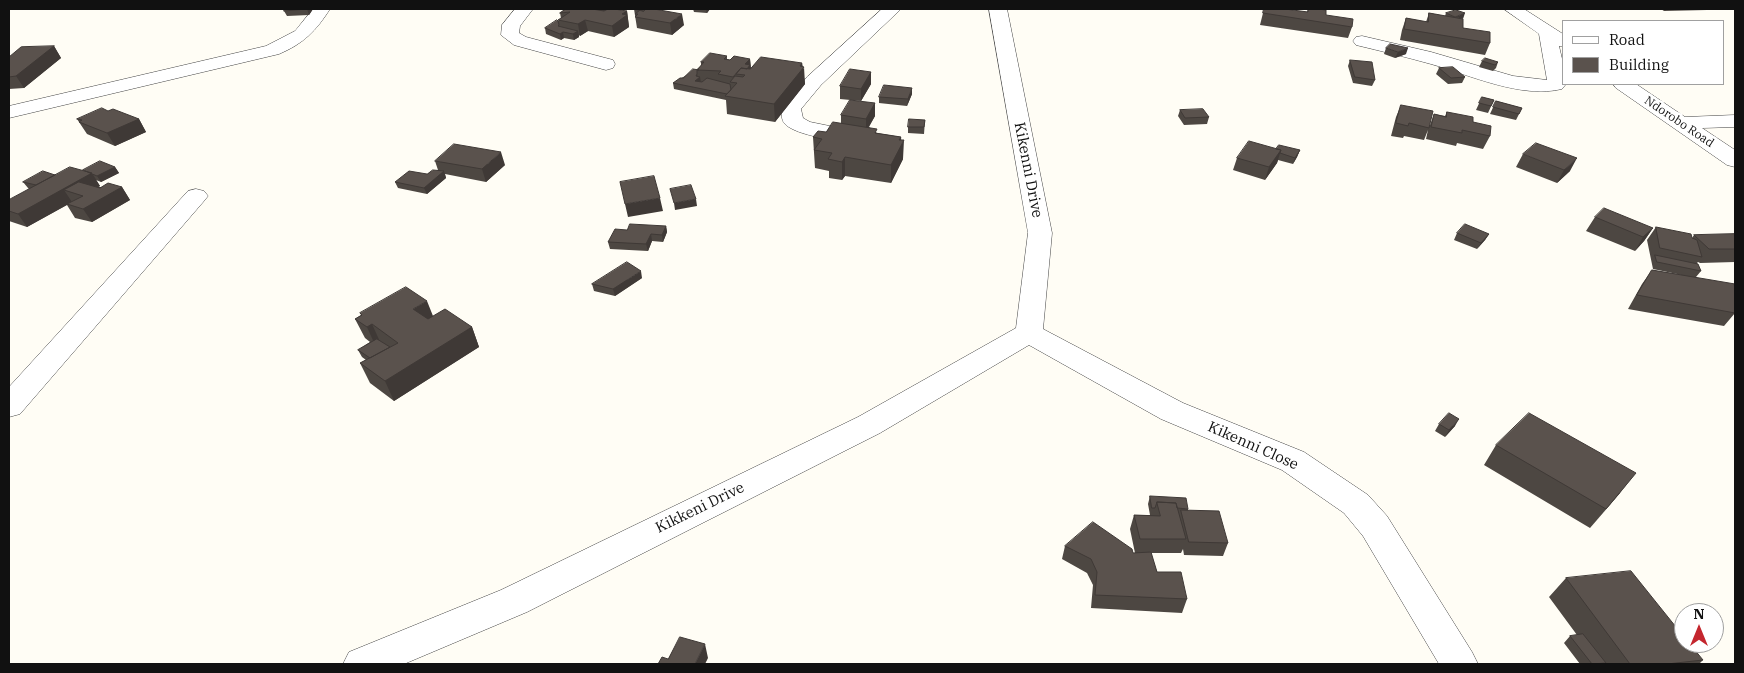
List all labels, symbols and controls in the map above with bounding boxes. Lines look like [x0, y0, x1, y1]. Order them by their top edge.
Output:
legend [1562, 20, 1724, 85]
text: Road [1609, 30, 1645, 49]
text: Building [1609, 55, 1669, 74]
street label: Ndorobo Road [1641, 93, 1717, 151]
street label: Kikenni Drive [1010, 121, 1046, 219]
street label: Kikenni Close [1205, 418, 1301, 474]
street label: Kikkeni Drive [653, 479, 747, 537]
north arrow [1674, 603, 1724, 653]
text: N [1693, 605, 1705, 623]

